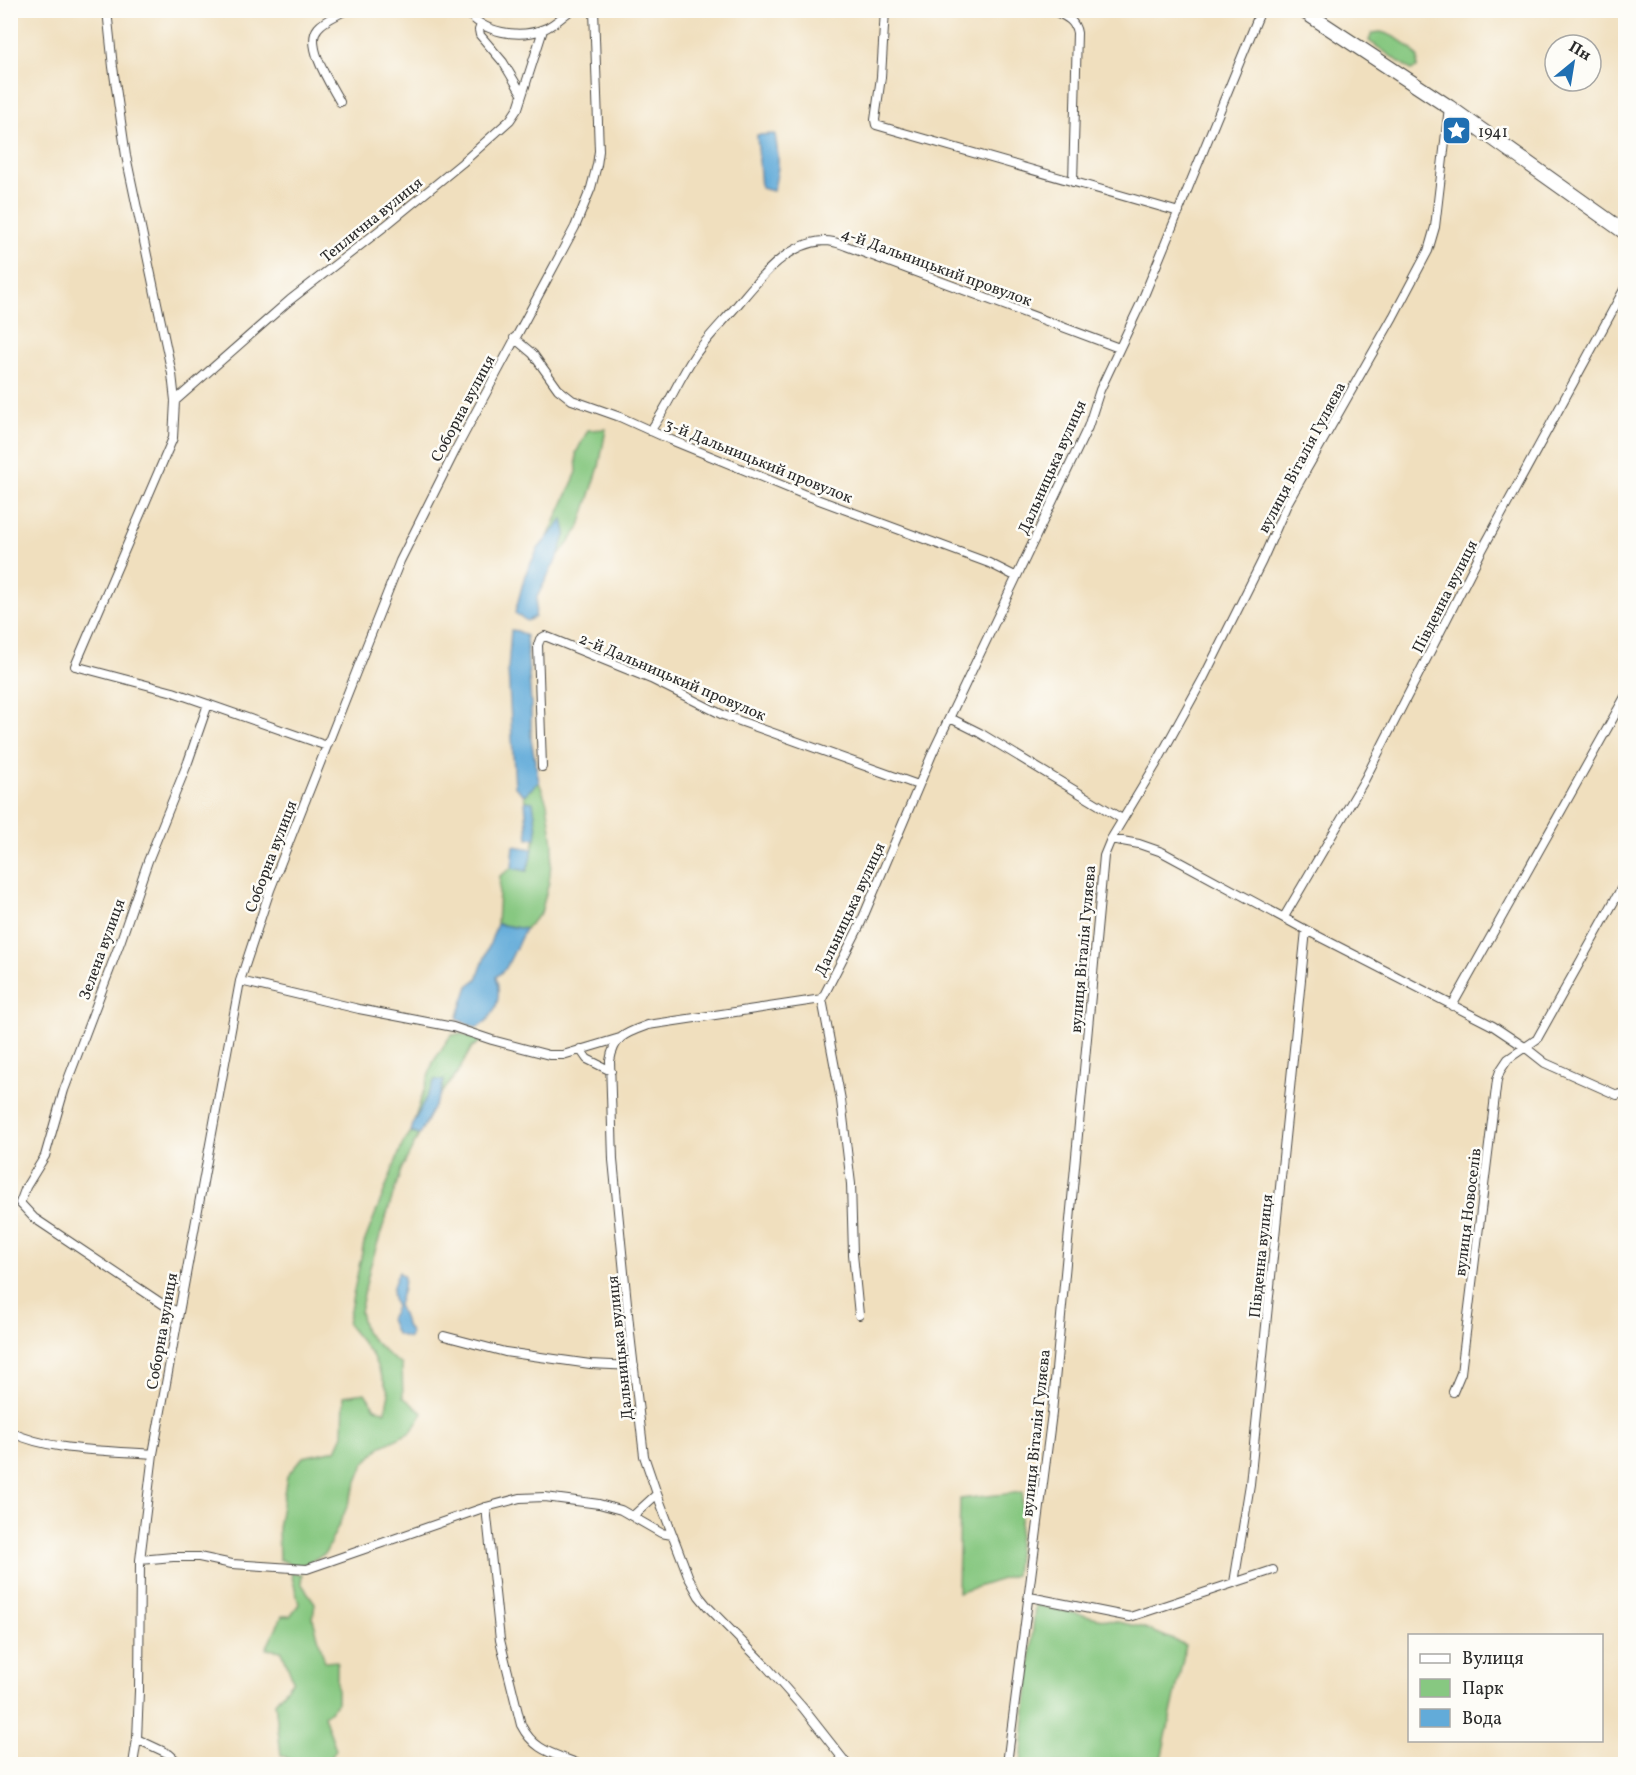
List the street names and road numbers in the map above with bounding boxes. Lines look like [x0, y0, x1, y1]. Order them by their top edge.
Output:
street label: Теплична вулиця [317, 173, 428, 269]
street label: 4-й Дальницький провулок [838, 223, 1035, 313]
street label: Соборна вулиця [426, 352, 501, 466]
street label: вулиця Віталія Гуляєва [1254, 378, 1352, 537]
street label: Дальницька вулиця [1013, 397, 1092, 539]
street label: 3-й Дальницький провулок [661, 414, 856, 510]
street label: Південна вулиця [1408, 536, 1484, 657]
street label: 2-й Дальницький провулок [575, 628, 770, 727]
street label: Соборна вулиця [240, 798, 303, 916]
street label: Дальницька вулиця [810, 839, 891, 980]
street label: вулиця Віталія Гуляєва [1066, 864, 1102, 1034]
street label: Зелена вулиця [74, 896, 131, 1003]
street label: вулиця Новоселів [1450, 1147, 1488, 1278]
street label: Південна вулиця [1245, 1193, 1279, 1319]
street label: Соборна вулиця [142, 1271, 184, 1392]
street label: Дальницька вулиця [602, 1274, 640, 1421]
street label: вулиця Віталія Гуляєва [1017, 1348, 1057, 1518]

